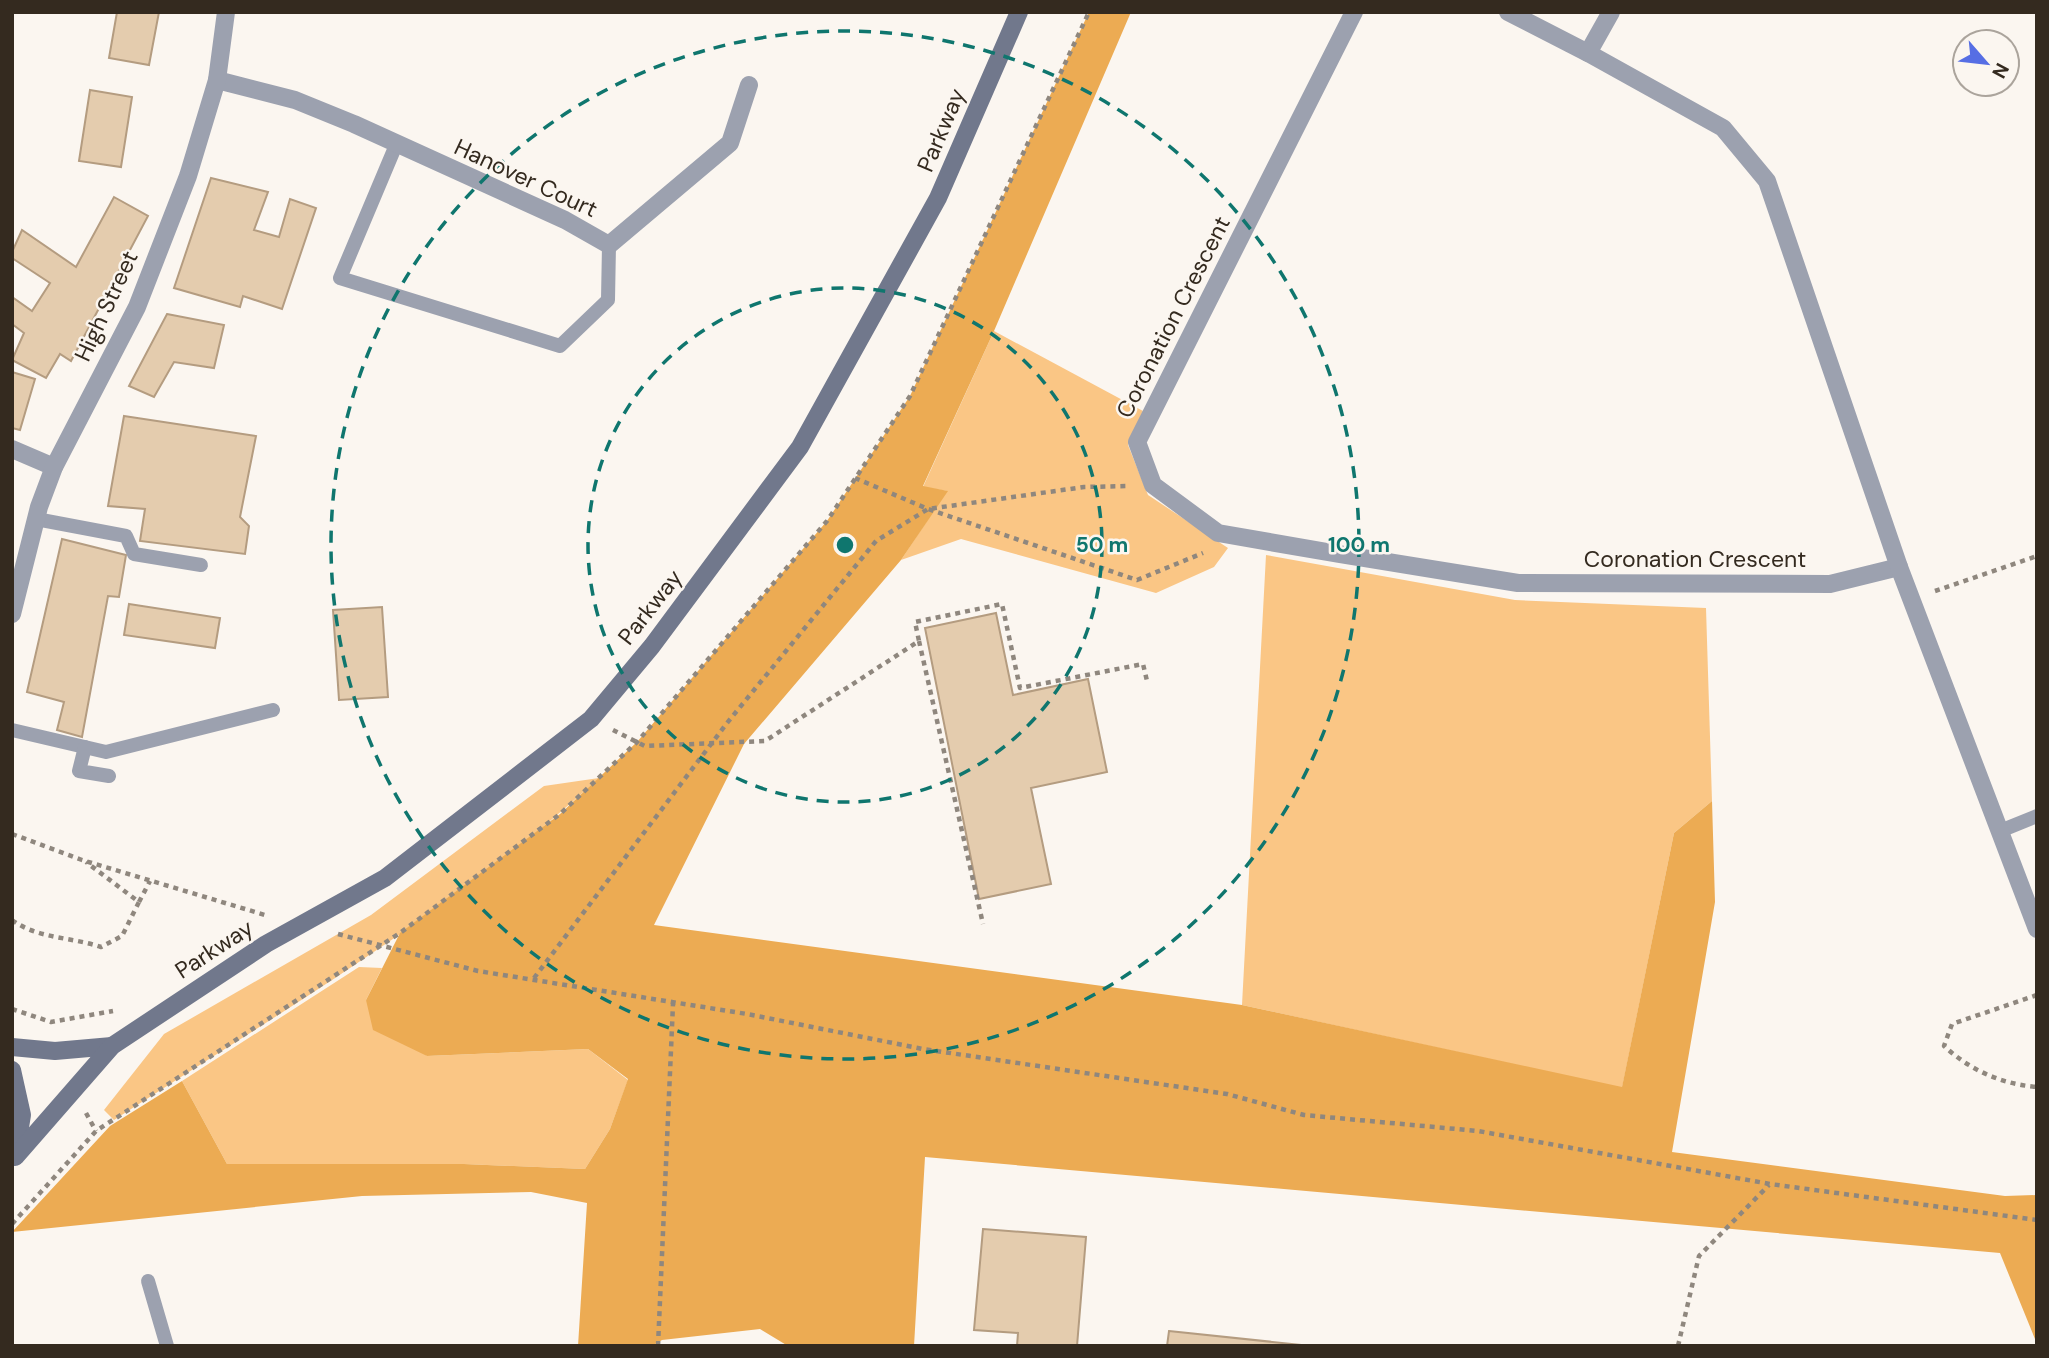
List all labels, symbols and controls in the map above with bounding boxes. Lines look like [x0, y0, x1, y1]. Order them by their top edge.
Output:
north arrow [1951, 28, 2021, 98]
text: N [1986, 59, 2015, 83]
street label: Parkway [910, 84, 972, 176]
street label: Hanover Court [450, 132, 602, 224]
street label: Coronation Crescent [1109, 211, 1237, 423]
street label: High Street [67, 246, 145, 366]
text: 50 m [1076, 531, 1128, 559]
text: 100 m [1328, 531, 1390, 559]
centre of rings [833, 533, 857, 557]
street label: Coronation Crescent [1584, 544, 1806, 574]
street label: Parkway [611, 563, 689, 651]
street label: Parkway [169, 912, 259, 985]

